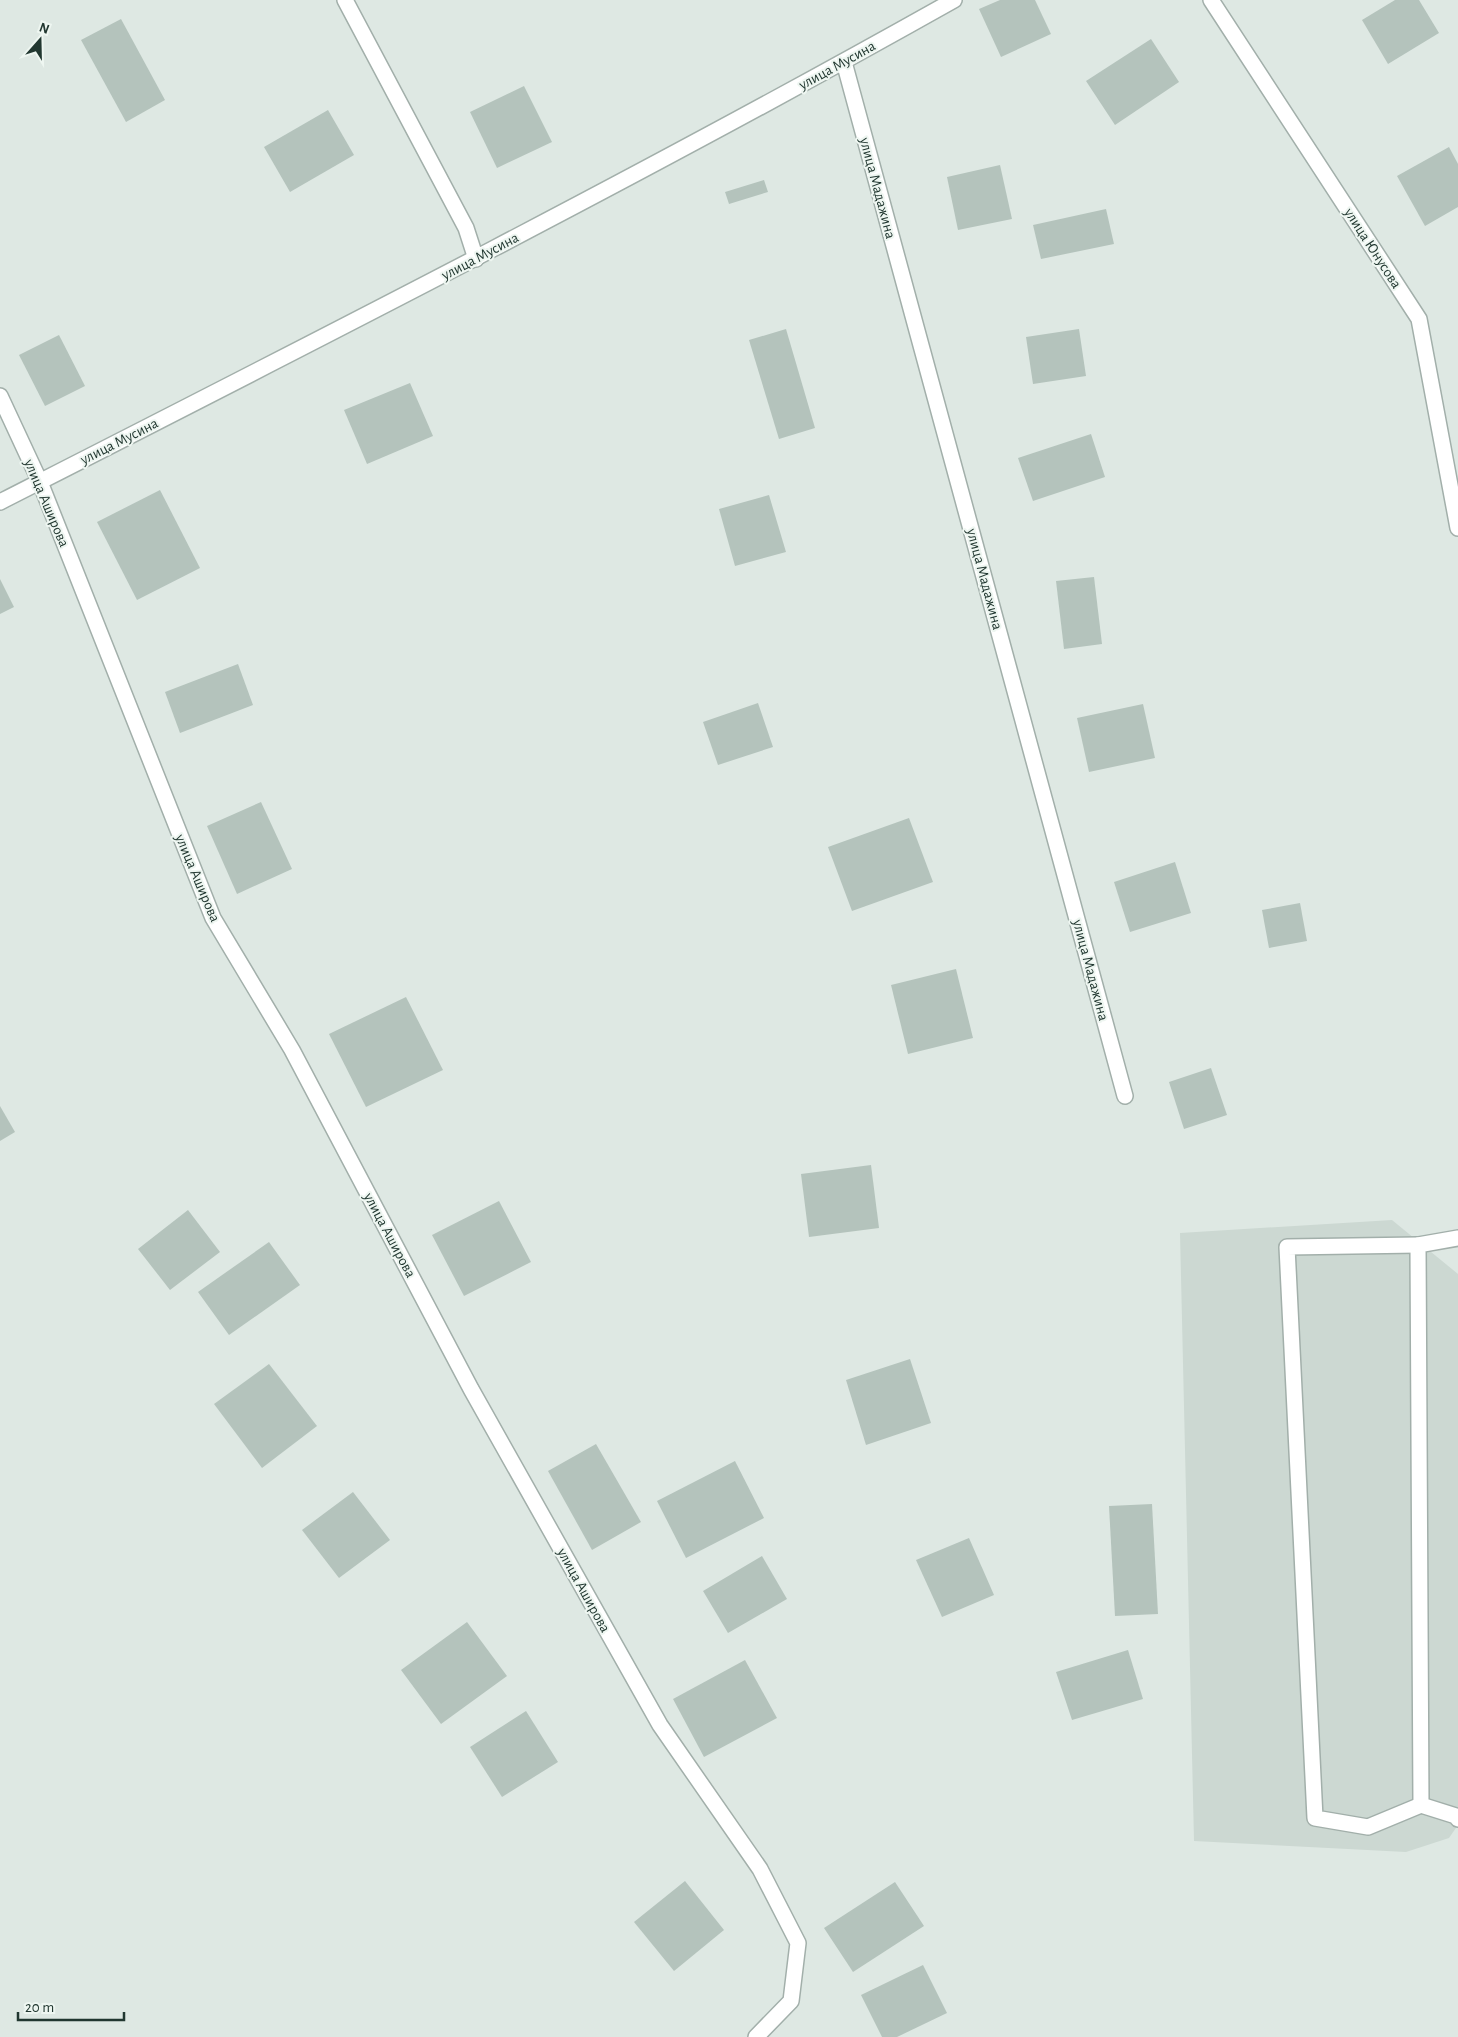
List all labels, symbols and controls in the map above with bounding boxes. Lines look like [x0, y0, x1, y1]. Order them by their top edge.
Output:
north arrow [15, 15, 65, 65]
text: N [37, 20, 51, 37]
street label: улица Мусина [796, 38, 878, 93]
street label: улица Мадажина [857, 135, 898, 240]
street label: улица Юнусова [1341, 205, 1404, 291]
street label: улица Мусина [438, 230, 521, 283]
street label: улица Мусина [77, 415, 161, 468]
street label: улица Аширова [21, 456, 72, 549]
street label: улица Мадажина [964, 526, 1005, 631]
street label: улица Аширова [172, 831, 223, 924]
street label: улица Мадажина [1070, 917, 1111, 1022]
street label: улица Аширова [360, 1189, 418, 1280]
street label: улица Аширова [554, 1545, 613, 1635]
scale bar [18, 1990, 124, 2022]
text: 20 m [25, 2000, 54, 2015]

